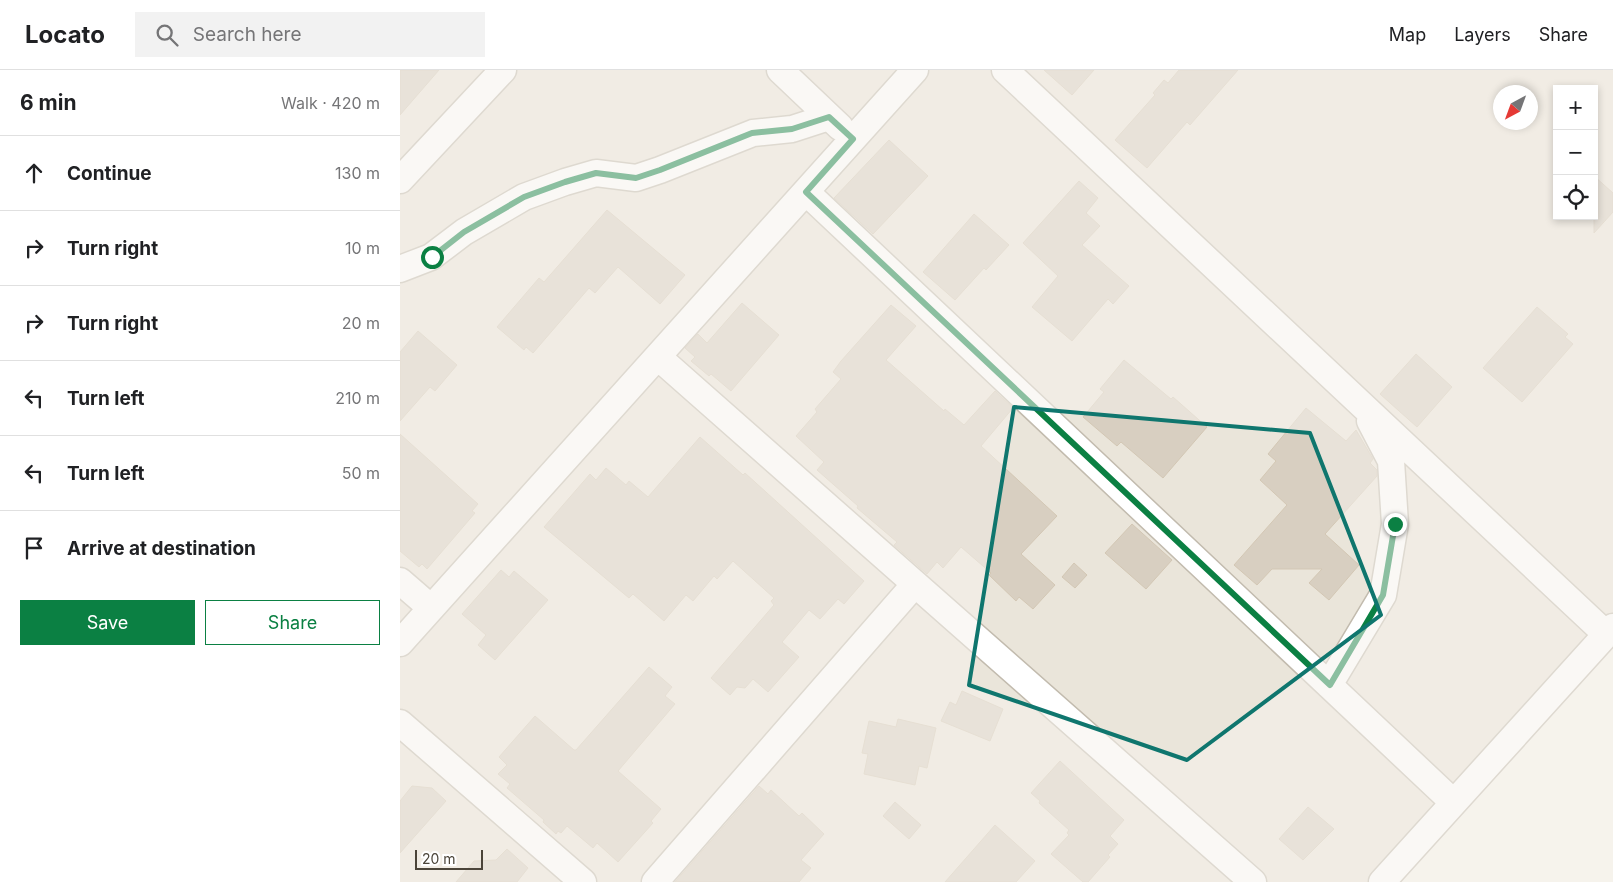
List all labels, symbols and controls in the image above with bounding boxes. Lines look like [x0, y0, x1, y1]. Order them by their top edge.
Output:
search box [135, 12, 485, 57]
text: Locato [25, 20, 105, 49]
icon: search [153, 21, 181, 49]
text: Search here [193, 23, 301, 46]
text: Map [1389, 24, 1426, 45]
text: Layers [1454, 24, 1511, 45]
text: Share [1539, 24, 1588, 45]
north arrow [1493, 85, 1538, 130]
map controls [1553, 85, 1598, 220]
button: + [1553, 85, 1598, 130]
text: 6 min [20, 90, 77, 115]
text: Walk · 420 m [281, 93, 380, 113]
button: − [1553, 130, 1598, 175]
icon: ahead [20, 159, 48, 187]
text: Continue [67, 162, 152, 185]
text: 130 m [335, 163, 380, 183]
button: locate [1553, 175, 1598, 220]
icon: right [20, 234, 48, 262]
text: Turn right [67, 237, 158, 260]
text: 10 m [345, 238, 380, 258]
route start [421, 246, 444, 269]
icon: right [20, 309, 48, 337]
text: Turn right [67, 312, 158, 335]
text: 20 m [342, 313, 380, 333]
icon: left [20, 384, 48, 412]
text: Turn left [67, 387, 145, 410]
text: 210 m [335, 388, 380, 408]
icon: left [20, 459, 48, 487]
text: Turn left [67, 462, 145, 485]
text: 50 m [342, 463, 380, 483]
route end [1384, 513, 1407, 536]
icon: arrive [20, 534, 48, 562]
text: Arrive at destination [67, 537, 256, 560]
button: Save [20, 600, 195, 645]
button: Share [205, 600, 380, 645]
scale bar [415, 847, 482, 870]
text: 20 m [422, 850, 456, 867]

